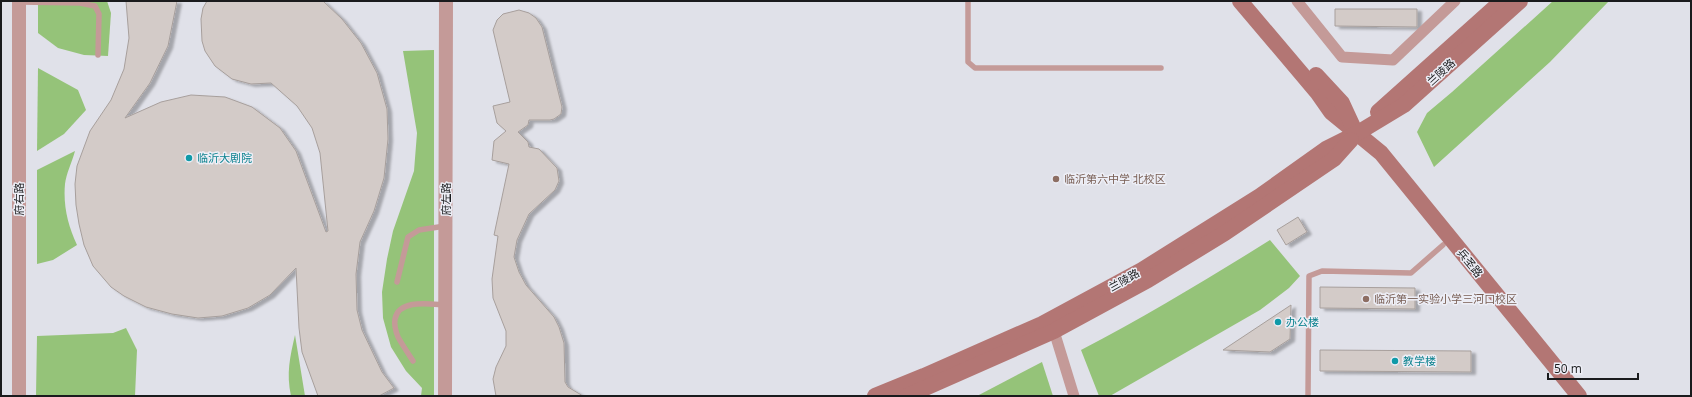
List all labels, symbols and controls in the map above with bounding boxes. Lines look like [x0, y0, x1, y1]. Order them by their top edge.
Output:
street label: 兰陵路 [1423, 55, 1458, 88]
place label: 临沂大剧院 [197, 150, 252, 165]
marker: 临沂大剧院 [184, 153, 194, 163]
place label: 临沂第六中学 北校区 [1064, 171, 1166, 186]
marker: 临沂第六中学 北校区 [1051, 174, 1061, 184]
street label: 府右路 [11, 183, 26, 216]
street label: 府左路 [438, 183, 453, 216]
street label: 兵圣路 [1454, 245, 1487, 280]
street label: 兰陵路 [1106, 265, 1142, 294]
place label: 临沂第一实验小学三河口校区 [1374, 291, 1517, 306]
marker: 临沂第一实验小学三河口校区 [1361, 294, 1371, 304]
place label: 办公楼 [1286, 314, 1319, 329]
marker: 办公楼 [1273, 317, 1283, 327]
place label: 教学楼 [1403, 353, 1436, 368]
scale bar [1548, 355, 1638, 381]
marker: 教学楼 [1390, 356, 1400, 366]
text: 50 m [1554, 360, 1582, 377]

